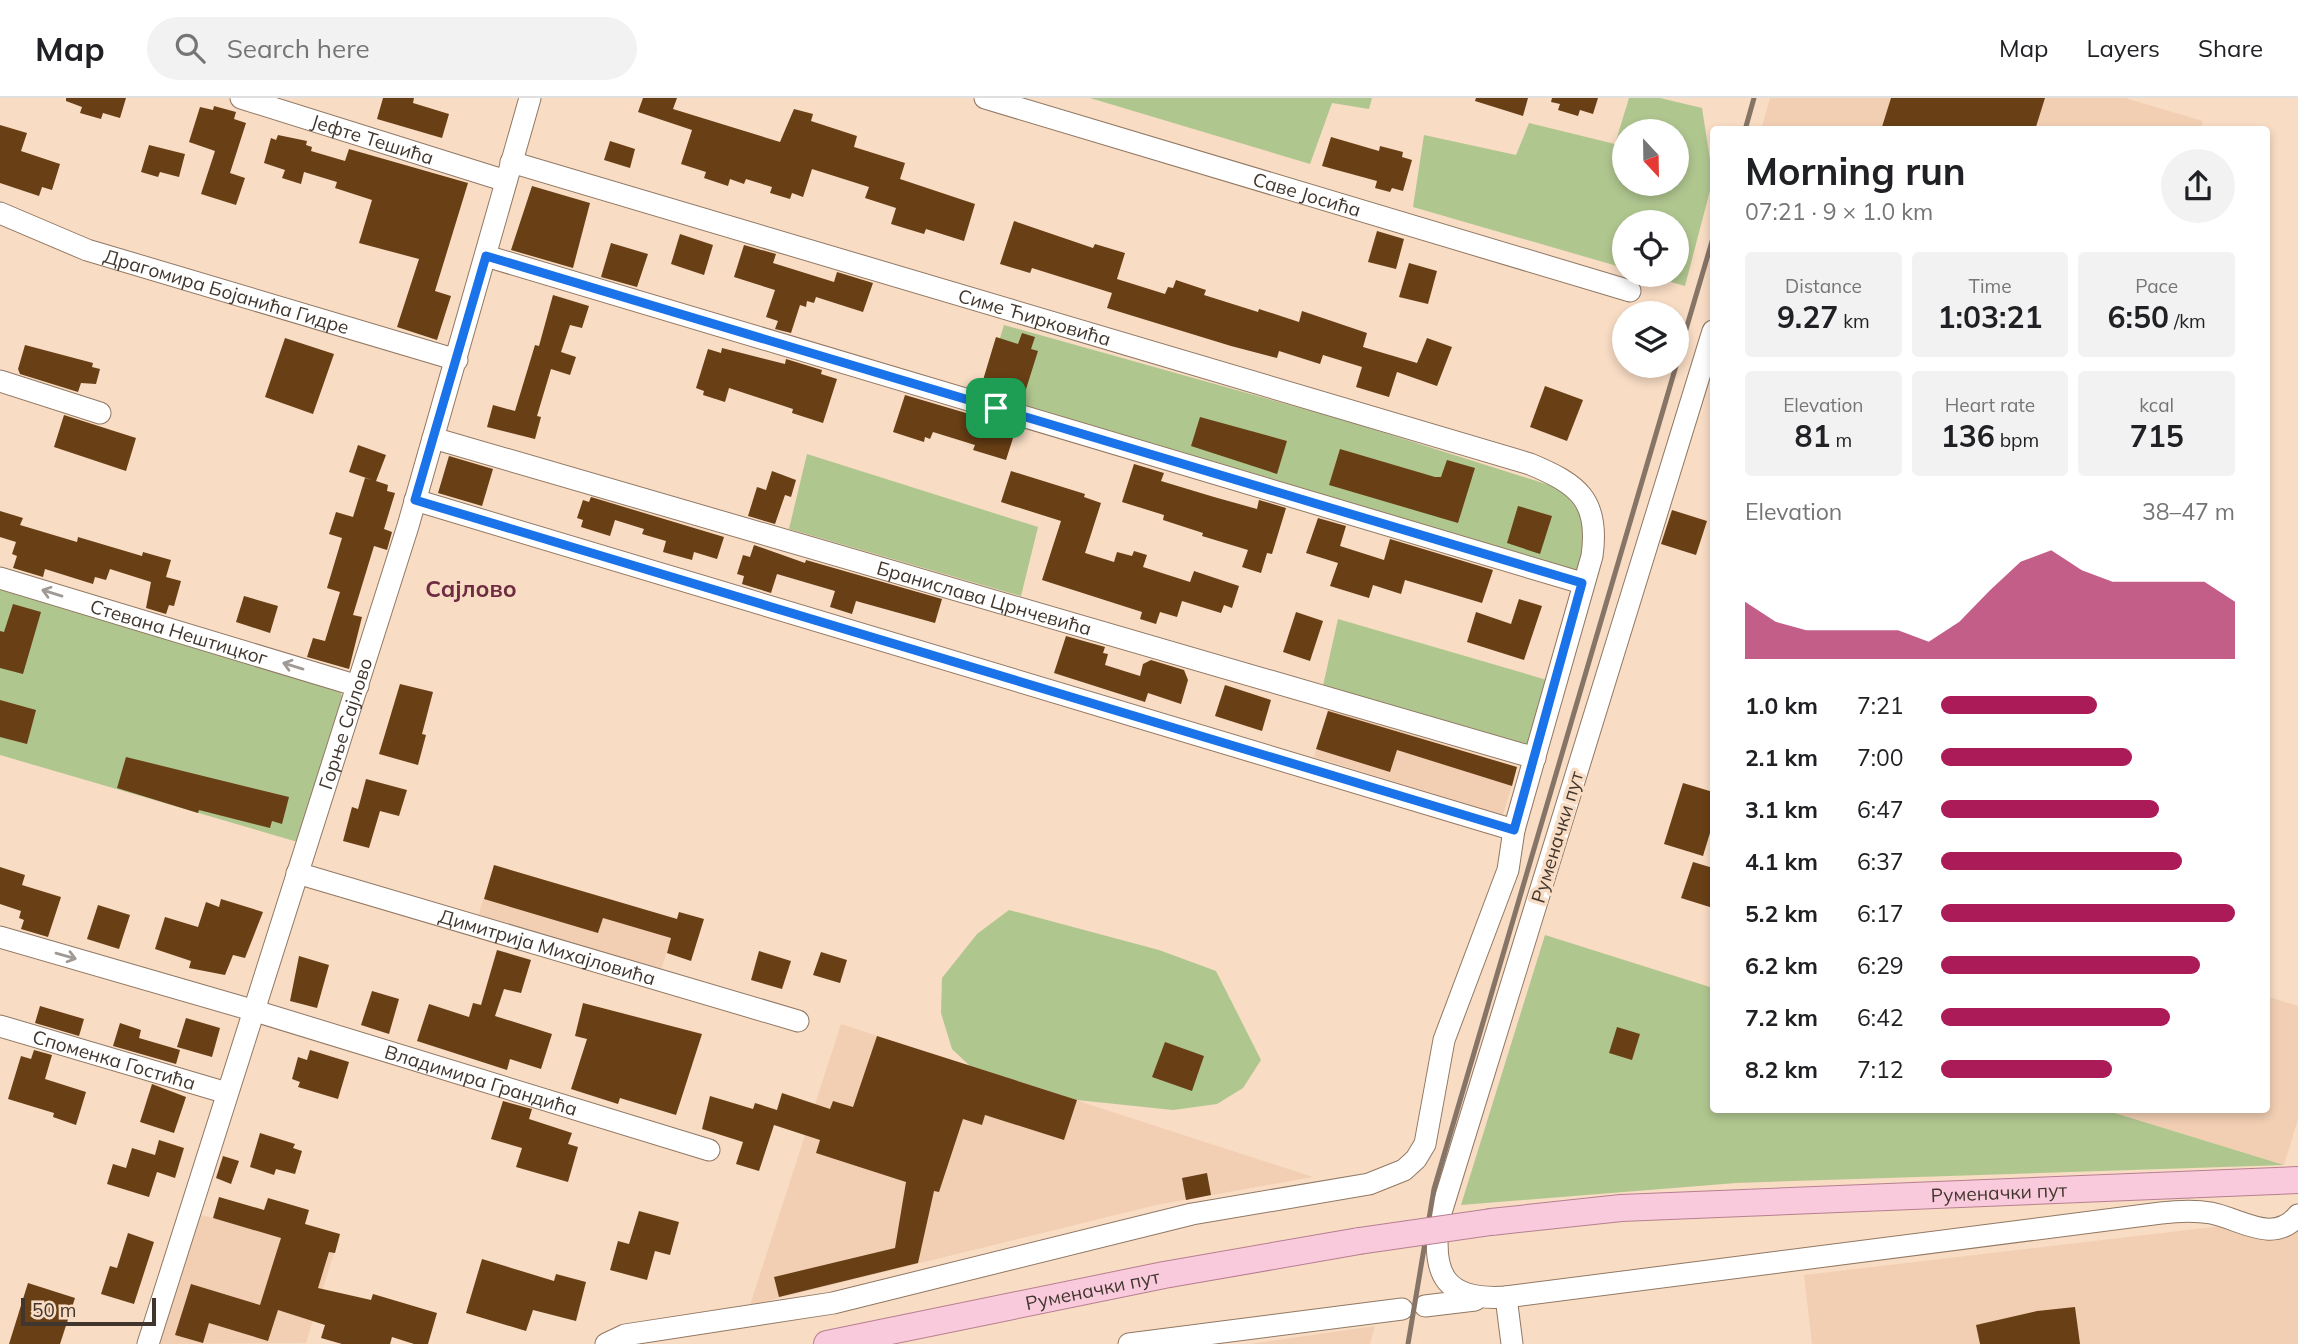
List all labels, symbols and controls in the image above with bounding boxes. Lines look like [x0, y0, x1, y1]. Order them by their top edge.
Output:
search box [147, 17, 637, 80]
text: Map [35, 28, 105, 69]
icon: search [171, 29, 209, 67]
text: Search here [227, 32, 370, 65]
text: Map [1999, 33, 2048, 63]
text: Layers [2086, 33, 2160, 63]
text: Share [2198, 33, 2263, 63]
street label: Јефте Тешића [309, 109, 437, 170]
north arrow [1612, 119, 1689, 196]
map controls [1612, 119, 1689, 378]
text: Morning run [1745, 147, 1966, 195]
button: share [2161, 149, 2235, 223]
street label: Саве Јосића [1250, 167, 1364, 222]
text: 07:21 · 9 × 1.0 km [1745, 197, 1933, 226]
button: locate [1612, 210, 1689, 287]
street label: Драгомира Бојанића Гидре [101, 244, 352, 339]
text: Distance [1785, 274, 1862, 298]
text: Time [1968, 274, 2012, 298]
text: Pace [2135, 274, 2178, 298]
street label: Симе Ћирковића [955, 283, 1114, 351]
text: 9.27 [1777, 298, 1838, 336]
text: 1:03:21 [1938, 298, 2042, 336]
text: 6:50 [2108, 298, 2169, 336]
button: layers [1612, 301, 1689, 378]
text: km [1838, 309, 1870, 333]
text: /km [2169, 309, 2206, 333]
pin [966, 378, 1026, 438]
icon: arrive [977, 389, 1015, 427]
text: Elevation [1783, 393, 1864, 417]
text: Heart rate [1945, 393, 2035, 417]
text: kcal [2139, 393, 2174, 417]
text: 81 [1795, 417, 1831, 455]
text: 136 [1941, 417, 1995, 455]
text: 715 [2130, 417, 2184, 455]
text: m [1831, 428, 1852, 452]
text: bpm [1995, 428, 2039, 452]
text: Elevation [1745, 497, 1842, 526]
text: 38–47 m [2142, 497, 2235, 526]
street label: Бранислава Црнчевића [874, 556, 1094, 641]
district label: Сајлово [425, 574, 517, 603]
one-way arrow [41, 586, 63, 599]
street label: Стевана Нештицког [87, 594, 271, 670]
street label: Горње Сајлово [313, 655, 377, 792]
one-way arrow [282, 659, 304, 672]
text: 1.0 km [1745, 691, 1818, 720]
text: 7:21 [1857, 691, 1904, 720]
text: 2.1 km [1745, 743, 1818, 772]
text: 7:00 [1857, 743, 1904, 772]
street label: Руменачки пут [1526, 768, 1589, 906]
text: 3.1 km [1745, 795, 1818, 824]
text: 6:47 [1857, 795, 1904, 824]
text: 4.1 km [1745, 847, 1818, 876]
text: 6:37 [1857, 847, 1904, 876]
text: 5.2 km [1745, 899, 1818, 928]
text: 6:17 [1857, 899, 1904, 928]
street label: Димитрија Михајловића [436, 904, 658, 990]
one-way arrow [54, 950, 76, 963]
text: 6.2 km [1745, 951, 1818, 980]
text: 6:29 [1857, 951, 1904, 980]
text: 7.2 km [1745, 1003, 1818, 1032]
text: 6:42 [1857, 1003, 1904, 1032]
street label: Споменка Гостића [30, 1024, 198, 1095]
street label: Владимира Грандића [382, 1039, 580, 1121]
text: 8.2 km [1745, 1055, 1818, 1084]
text: 7:12 [1857, 1055, 1904, 1084]
street label: Руменачки пут [1930, 1178, 2068, 1207]
street label: Руменачки пут [1023, 1264, 1162, 1315]
scale bar [21, 1295, 156, 1327]
text: 50 m [32, 1298, 76, 1322]

